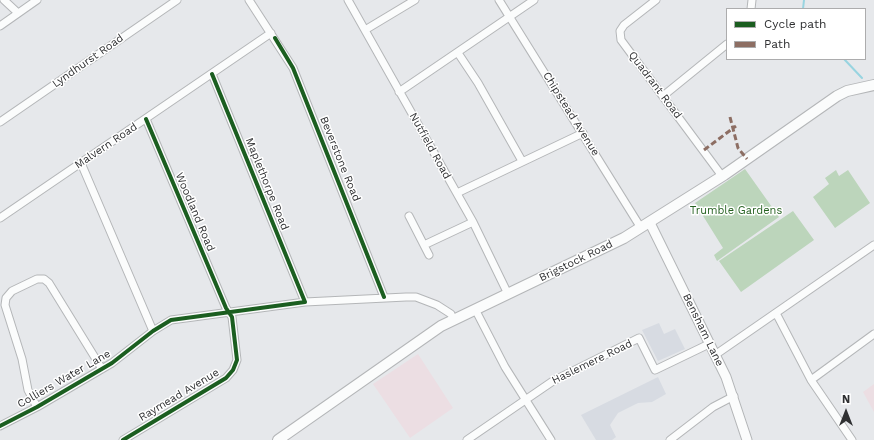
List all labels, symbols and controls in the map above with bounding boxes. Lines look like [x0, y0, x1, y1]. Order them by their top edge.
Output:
legend [726, 8, 866, 60]
text: Cycle path [764, 17, 826, 31]
street label: Lyndhurst Road [50, 32, 126, 90]
text: Path [764, 37, 790, 51]
street label: Quadrant Road [625, 49, 685, 121]
street label: Chipstead Avenue [540, 69, 602, 159]
street label: Nutfield Road [406, 111, 454, 181]
street label: Beverstone Road [317, 115, 363, 203]
street label: Malvern Road [72, 120, 140, 172]
street label: Maplethorpe Road [242, 136, 292, 232]
street label: Woodland Road [172, 171, 218, 253]
park label: Trumble Gardens [690, 204, 782, 218]
street label: Brigstock Road [537, 237, 615, 285]
street label: Bensham Lane [680, 291, 726, 369]
street label: Haslemere Road [550, 337, 634, 387]
street label: Colliers Water Lane [15, 347, 113, 411]
street label: Raymead Avenue [136, 366, 222, 424]
north arrow [826, 392, 866, 432]
text: N [842, 393, 850, 406]

